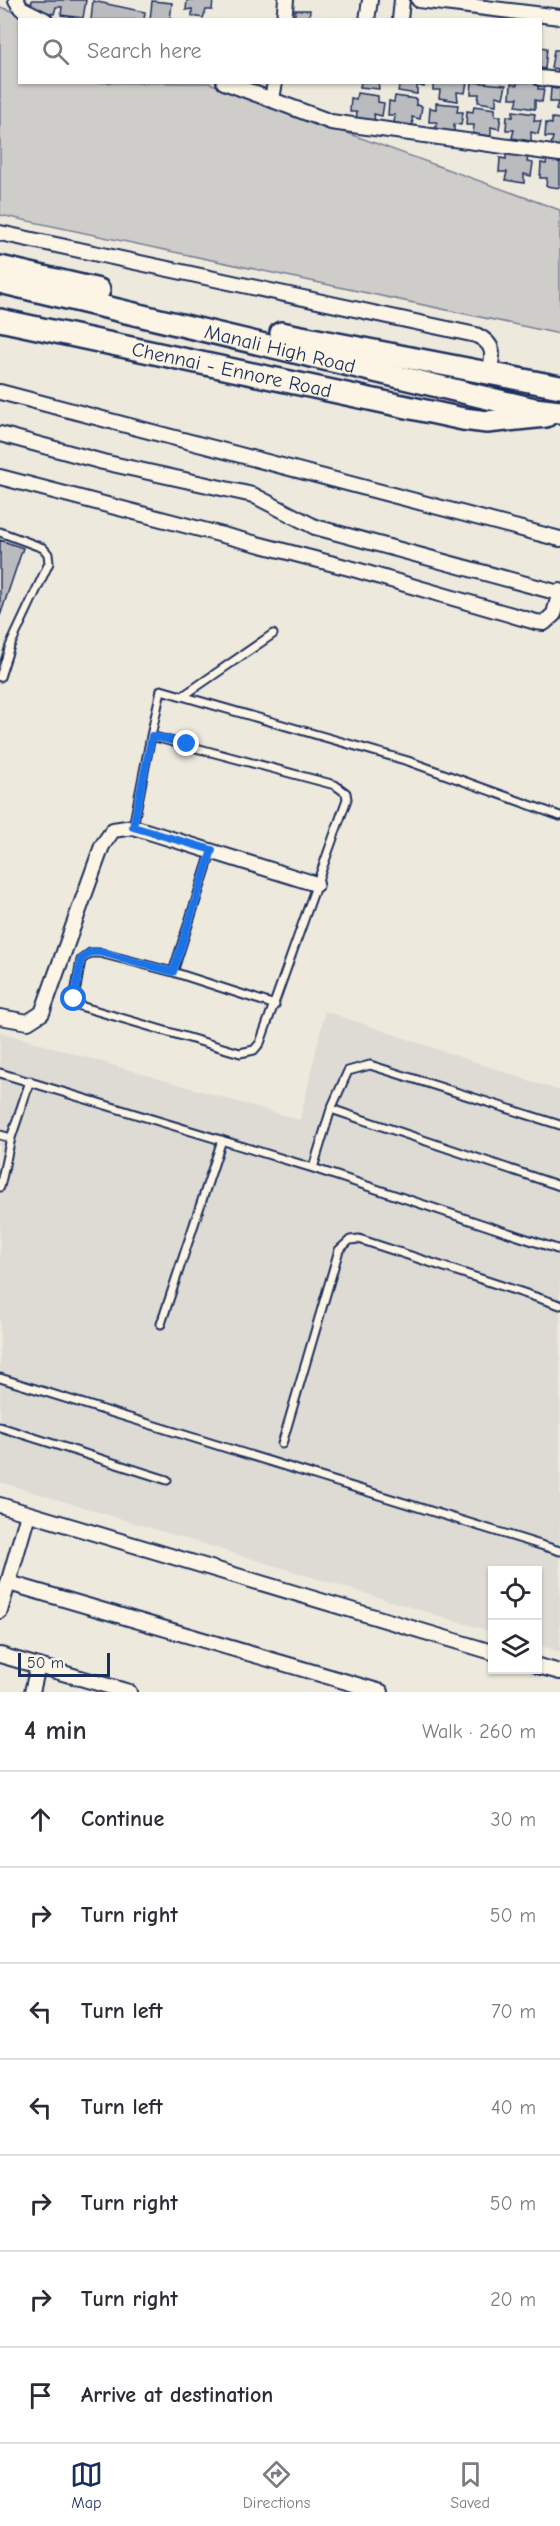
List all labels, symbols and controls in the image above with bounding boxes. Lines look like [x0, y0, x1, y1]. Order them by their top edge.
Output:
search box [18, 18, 542, 84]
icon: search [39, 35, 72, 68]
text: Search here [87, 38, 202, 64]
street label: Manali High Road [202, 320, 358, 378]
street label: Chennai - Ennore Road [130, 337, 334, 403]
route end [173, 730, 199, 756]
route start [60, 985, 86, 1011]
map controls [488, 1566, 542, 1674]
button: locate [488, 1566, 542, 1620]
button: layers [488, 1620, 542, 1674]
scale bar [18, 1650, 110, 1678]
text: 50 m [27, 1654, 64, 1672]
text: 4 min [24, 1716, 87, 1746]
text: Walk · 260 m [422, 1720, 536, 1743]
icon: ahead [24, 1803, 57, 1836]
text: Continue [81, 1806, 164, 1832]
text: 30 m [490, 1808, 536, 1831]
icon: right [24, 1899, 57, 1932]
text: Turn right [81, 1902, 178, 1928]
text: 50 m [490, 1904, 536, 1927]
icon: left [24, 1995, 57, 2028]
text: Turn left [81, 1998, 163, 2024]
text: 70 m [491, 2000, 536, 2023]
icon: left [24, 2091, 57, 2124]
text: Turn left [81, 2094, 163, 2120]
text: 40 m [491, 2096, 536, 2119]
icon: right [24, 2187, 57, 2220]
text: Turn right [81, 2190, 178, 2216]
text: 50 m [490, 2192, 536, 2215]
icon: right [24, 2283, 57, 2316]
text: Turn right [81, 2286, 178, 2312]
text: 20 m [490, 2288, 536, 2311]
icon: arrive [24, 2379, 57, 2412]
text: Arrive at destination [81, 2382, 273, 2408]
tab: Map [70, 2458, 103, 2512]
tab: Directions [243, 2458, 310, 2512]
tab: Saved [450, 2458, 490, 2512]

